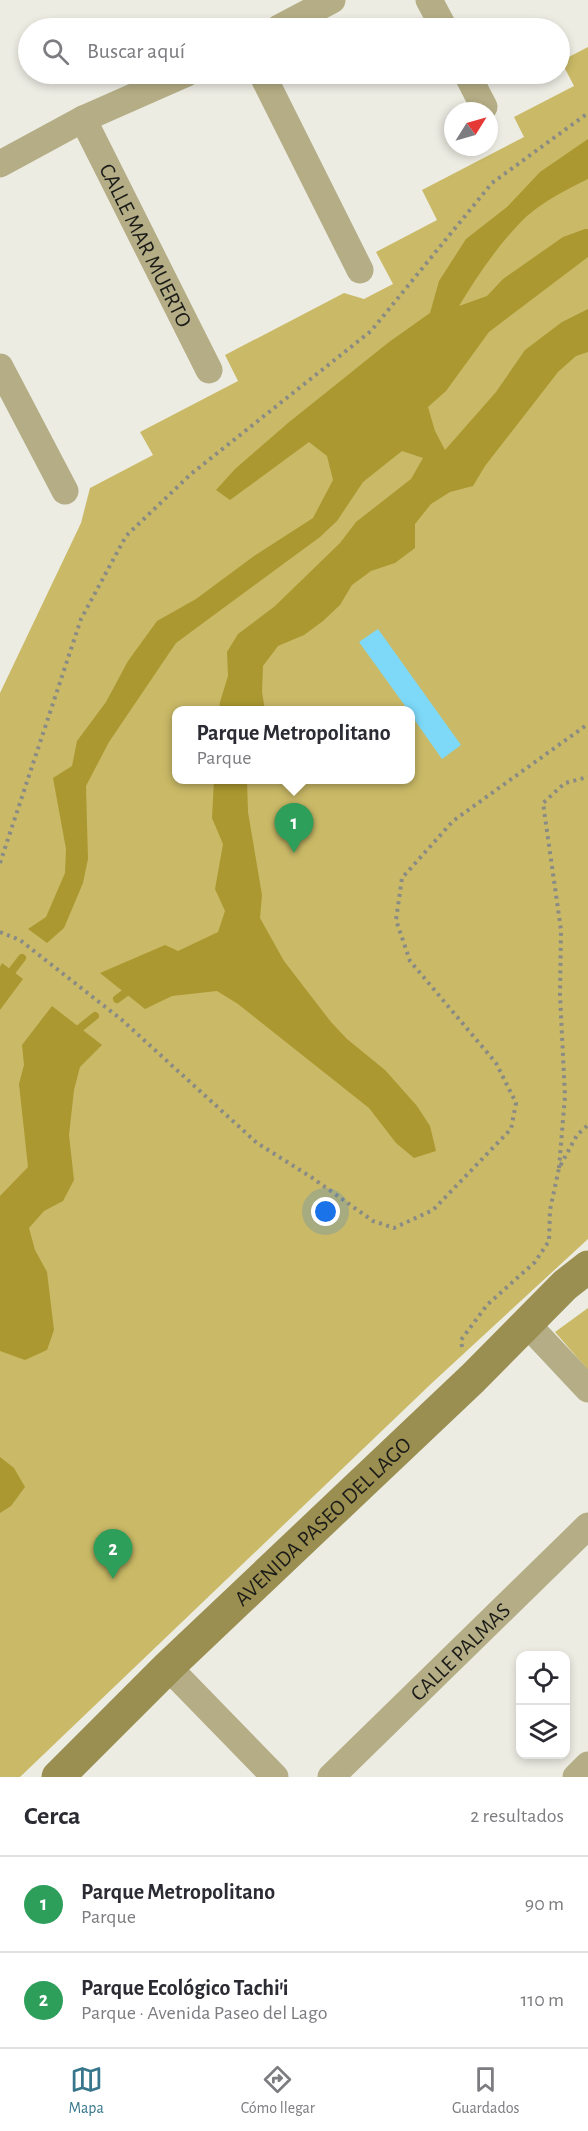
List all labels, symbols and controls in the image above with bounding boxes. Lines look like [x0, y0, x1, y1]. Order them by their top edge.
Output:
search box [18, 18, 570, 84]
icon: search [39, 35, 72, 68]
text: Buscar aquí [87, 40, 185, 62]
north arrow [444, 102, 498, 156]
street label: CALLE MAR MUERTO [95, 160, 196, 331]
popup [172, 706, 415, 784]
text: Parque Metropolitano [196, 722, 391, 744]
text: Parque [196, 748, 251, 768]
pin: 1 [274, 804, 314, 853]
your location [311, 1197, 340, 1226]
street label: AVENIDA PASEO DEL LAGO [230, 1433, 415, 1610]
pin: 2 [94, 1530, 132, 1579]
street label: CALLE PALMAS [406, 1599, 514, 1705]
map controls [516, 1651, 570, 1759]
button: locate [516, 1651, 570, 1705]
button: layers [516, 1705, 570, 1759]
text: Cerca [24, 1803, 81, 1829]
text: 2 resultados [470, 1806, 564, 1826]
text: Parque Metropolitano [81, 1881, 275, 1903]
text: 1 [40, 1894, 47, 1914]
text: 90 m [525, 1894, 564, 1914]
text: Parque [81, 1907, 136, 1927]
text: Parque Ecológico Tachi'i [81, 1977, 289, 1999]
text: 2 [39, 1990, 48, 2010]
text: 110 m [520, 1990, 564, 2010]
text: Parque · Avenida Paseo del Lago [81, 2003, 328, 2023]
tab: Mapa [68, 2063, 104, 2118]
tab: Cómo llegar [241, 2063, 315, 2118]
tab: Guardados [452, 2063, 520, 2118]

